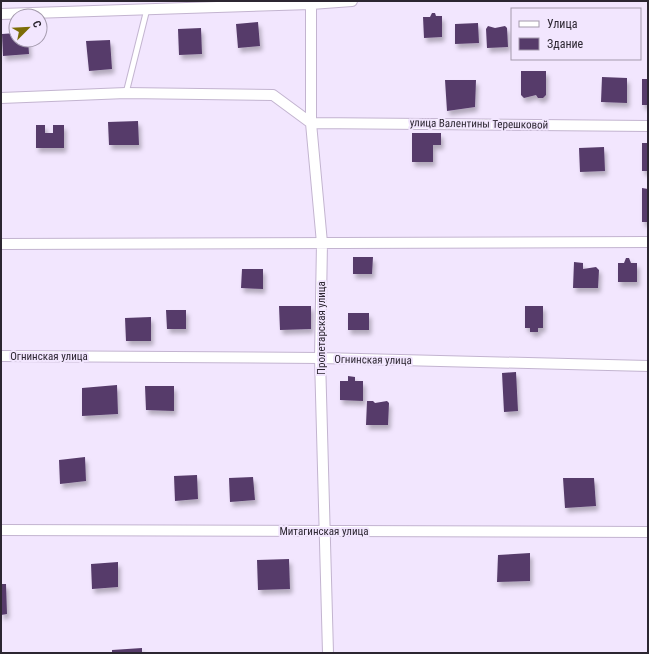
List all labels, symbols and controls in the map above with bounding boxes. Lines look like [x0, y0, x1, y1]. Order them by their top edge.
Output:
north arrow [8, 8, 48, 48]
legend [511, 8, 641, 60]
text: Улица [547, 17, 578, 31]
text: С [29, 19, 44, 30]
text: Здание [547, 37, 584, 51]
street label: улица Валентины Терешковой [410, 116, 548, 132]
street label: Пролетарская улица [315, 281, 328, 375]
street label: Огнинская улица [10, 350, 88, 363]
street label: Огнинская улица [334, 353, 412, 367]
street label: Митагинская улица [279, 525, 369, 538]

